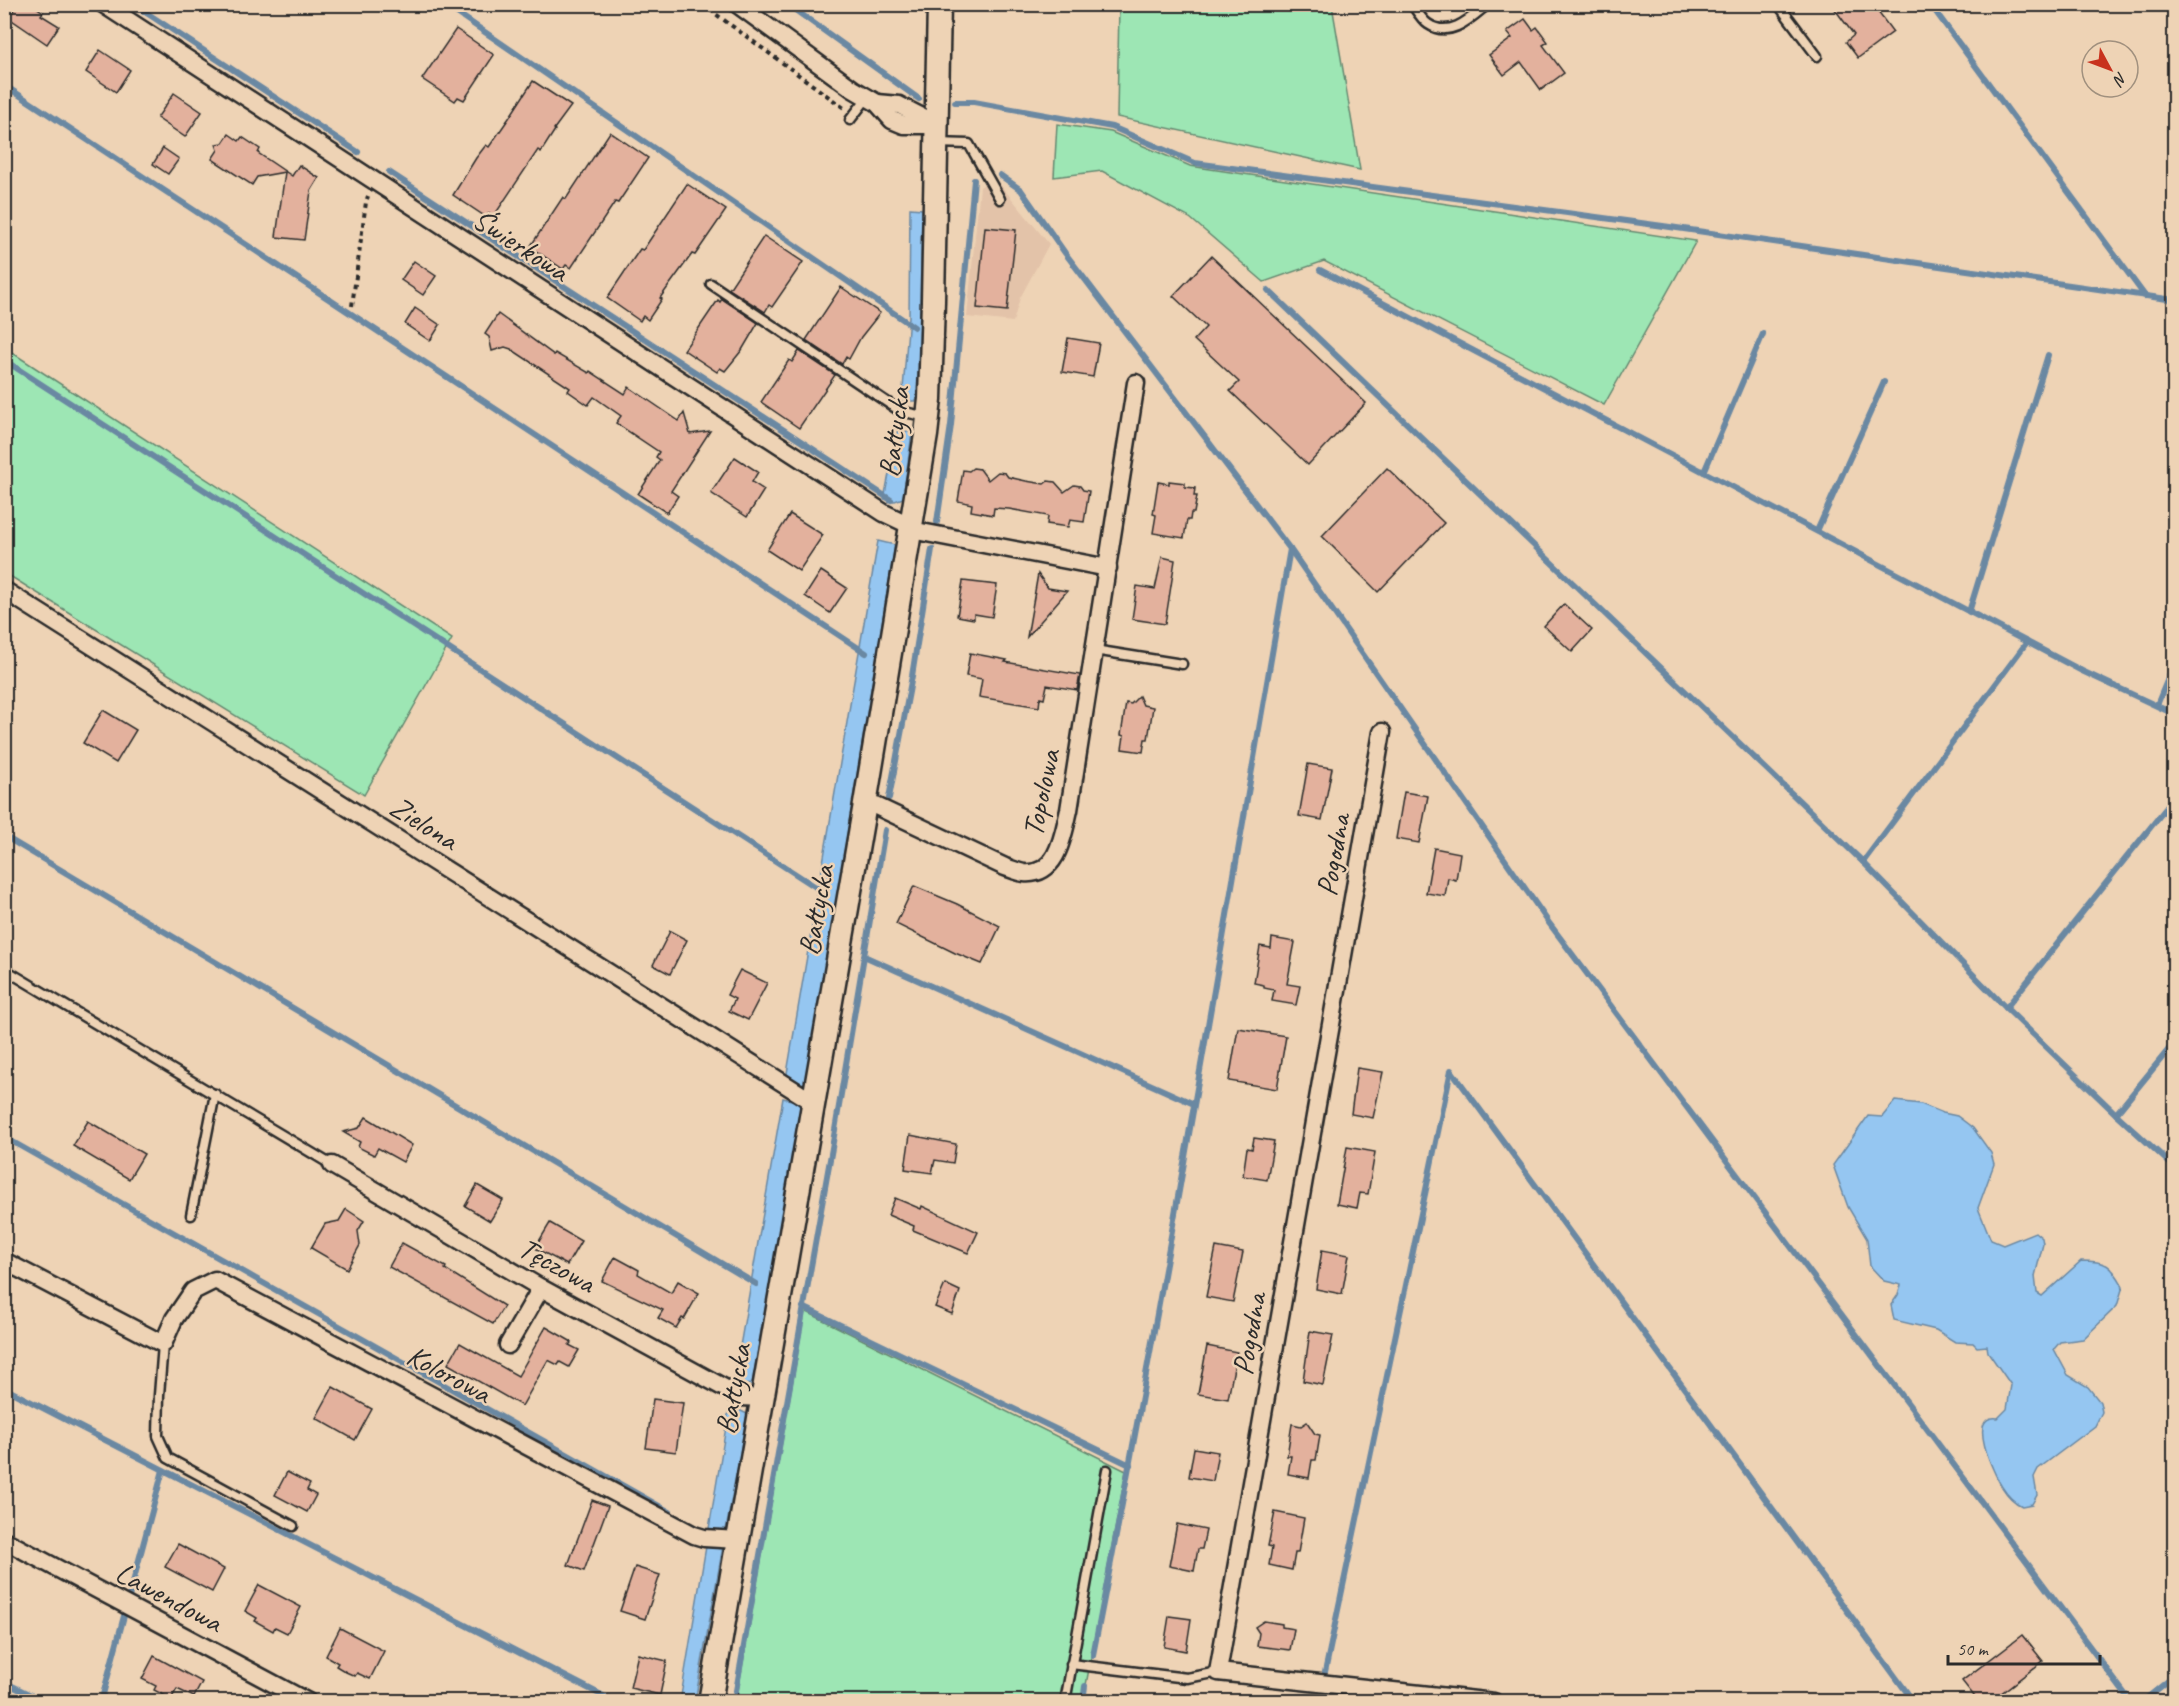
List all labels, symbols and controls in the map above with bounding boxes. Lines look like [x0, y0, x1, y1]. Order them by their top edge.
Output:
north arrow [2080, 39, 2140, 99]
text: N [2108, 68, 2131, 91]
street label: Świerkowa [466, 200, 578, 291]
street label: Bałtycka [870, 383, 919, 479]
street label: Topolowa [1013, 744, 1069, 840]
street label: Zielona [383, 787, 467, 860]
street label: Pogodna [1307, 808, 1359, 899]
street label: Bałtycka [789, 860, 843, 958]
street label: Tęczowa [512, 1229, 604, 1302]
street label: Pogodna [1223, 1287, 1275, 1378]
street label: Kolorowa [400, 1336, 499, 1413]
street label: Bałtycka [706, 1339, 760, 1437]
street label: Lawendowa [109, 1553, 231, 1642]
scale bar [1948, 1628, 2100, 1666]
text: 50 m [1957, 1638, 1990, 1660]

